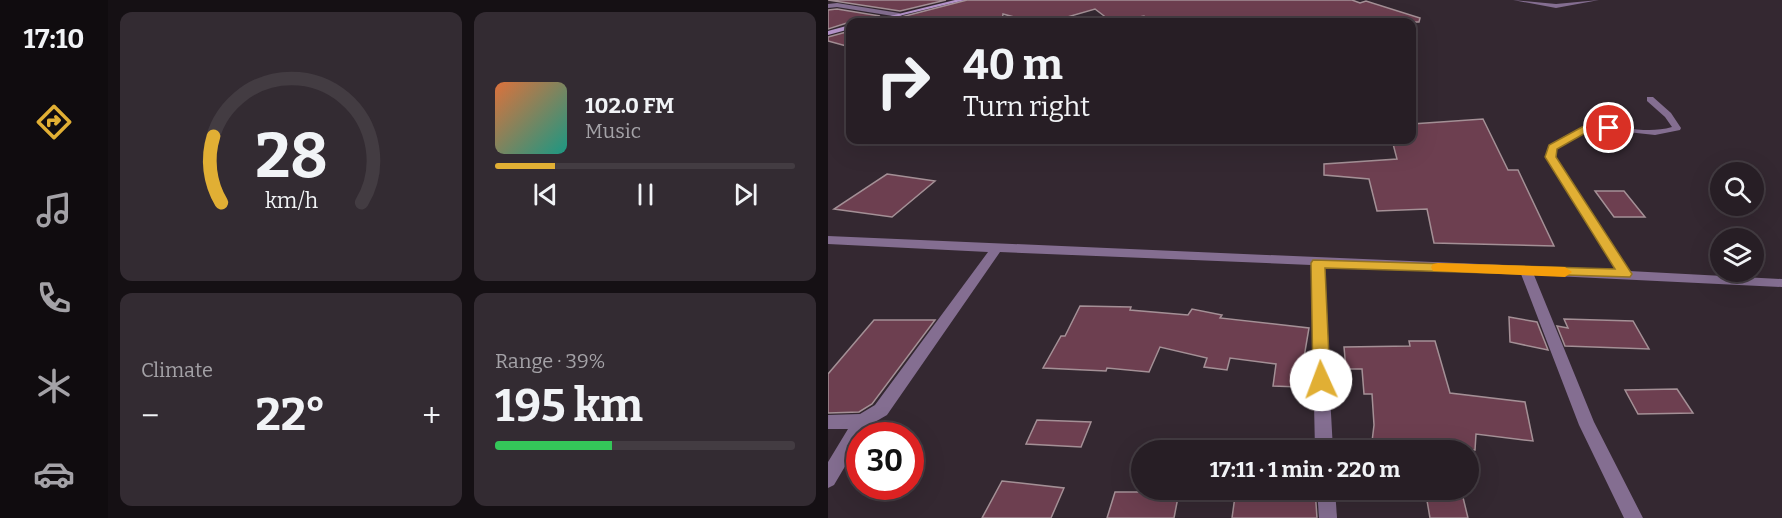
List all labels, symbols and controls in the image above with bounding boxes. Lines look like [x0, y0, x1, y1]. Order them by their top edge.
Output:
text: 17:10 [23, 23, 85, 55]
text: 40 m [963, 40, 1063, 90]
icon: right [864, 42, 942, 120]
text: Turn right [963, 91, 1090, 123]
text: 102.0 FM [585, 92, 674, 119]
icon: directions [33, 101, 75, 143]
pin [1583, 102, 1634, 153]
icon: arrive [1592, 111, 1625, 144]
text: Music [585, 119, 641, 143]
text: 28 [255, 120, 327, 195]
map controls [1710, 162, 1764, 282]
button: search [1710, 162, 1764, 216]
icon: previous [529, 178, 562, 211]
icon: pause [629, 178, 662, 211]
icon: next [729, 178, 762, 211]
icon: music [33, 189, 75, 231]
text: km/h [264, 189, 318, 215]
button: layers [1710, 228, 1764, 282]
icon: phone [33, 277, 75, 319]
position arrow [1289, 348, 1353, 412]
text: Range · 39% [495, 349, 606, 373]
text: Climate [141, 358, 213, 382]
icon: climate [33, 365, 75, 407]
text: 195 km [495, 379, 643, 433]
text: 22° [255, 388, 326, 442]
text: − [141, 396, 159, 436]
text: + [422, 396, 441, 436]
speed limit sign: 30 [846, 422, 924, 500]
icon: car [33, 453, 75, 495]
text: 17:11 · 1 min · 220 m [1210, 456, 1400, 483]

